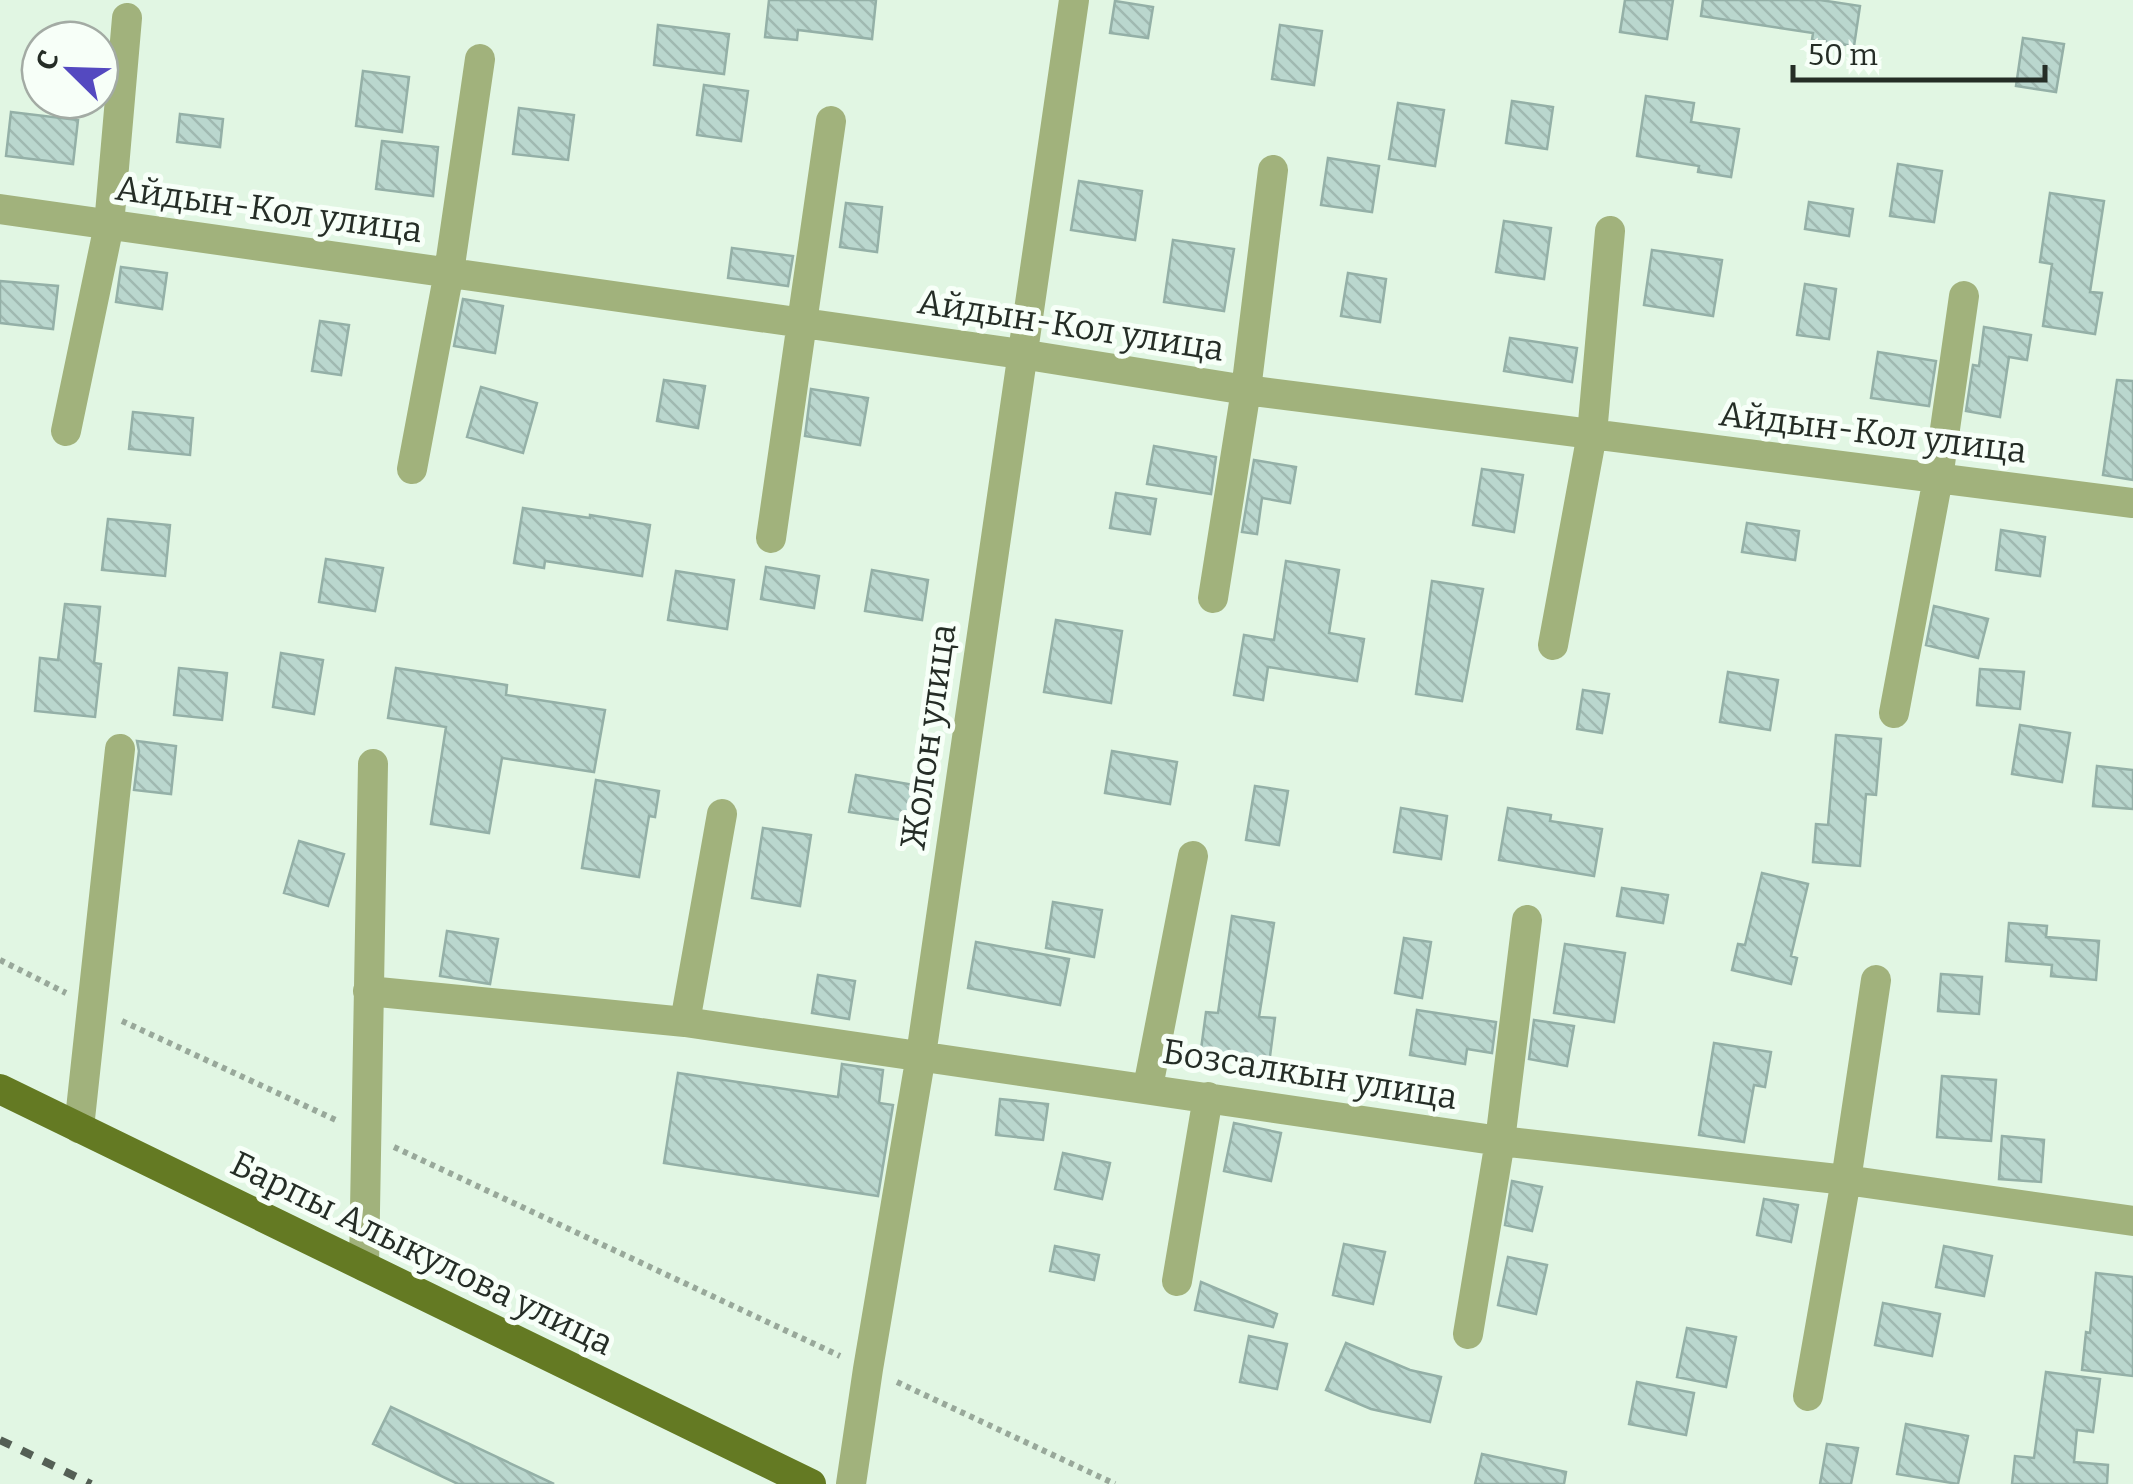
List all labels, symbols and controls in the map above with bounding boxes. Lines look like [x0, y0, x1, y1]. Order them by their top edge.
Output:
north arrow [20, 20, 120, 120]
scale bar [1793, 20, 2046, 82]
text: 50 m [1808, 37, 1878, 73]
text: С [29, 46, 66, 75]
street label: Айдын-Кол улица [113, 167, 425, 251]
street label: Айдын-Кол улица [915, 280, 1227, 370]
street label: Айдын-Кол улица [1717, 392, 2029, 472]
street label: Жолон улица [891, 621, 965, 853]
street label: Бозсалкын улица [1160, 1030, 1460, 1118]
street label: Барпы Алыкулова улица [224, 1142, 620, 1364]

